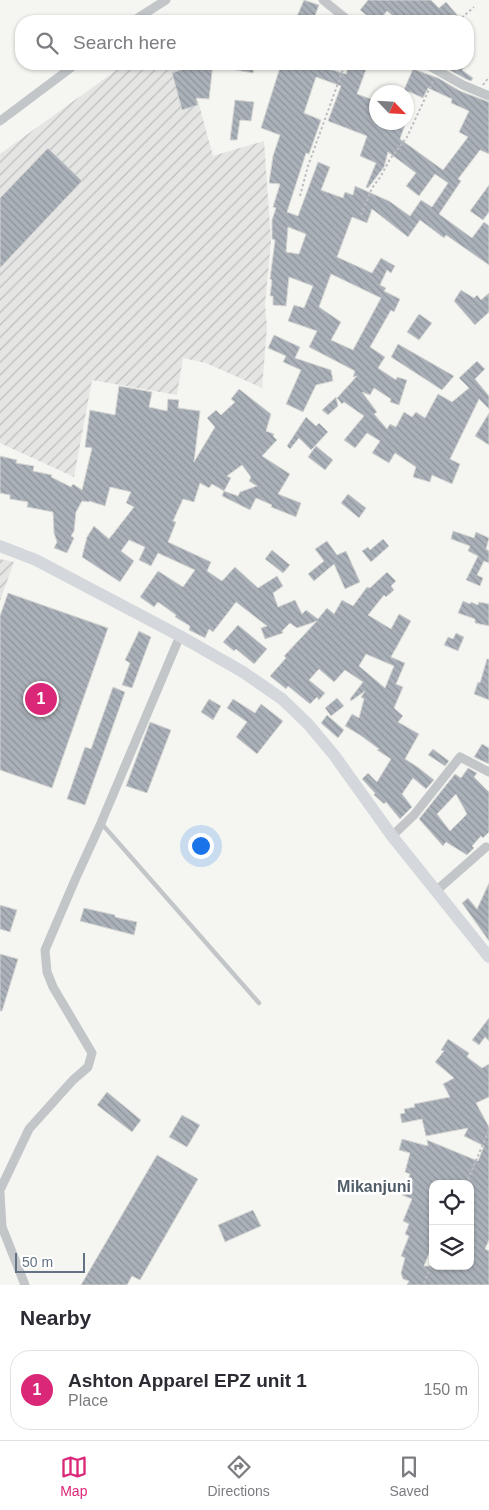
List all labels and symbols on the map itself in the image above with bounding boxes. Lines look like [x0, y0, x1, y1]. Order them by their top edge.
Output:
north arrow [369, 85, 414, 130]
pin: 1 [25, 680, 57, 718]
your location [188, 833, 214, 859]
district label: Mikanjuni [337, 1178, 411, 1195]
scale bar [15, 1250, 85, 1273]

